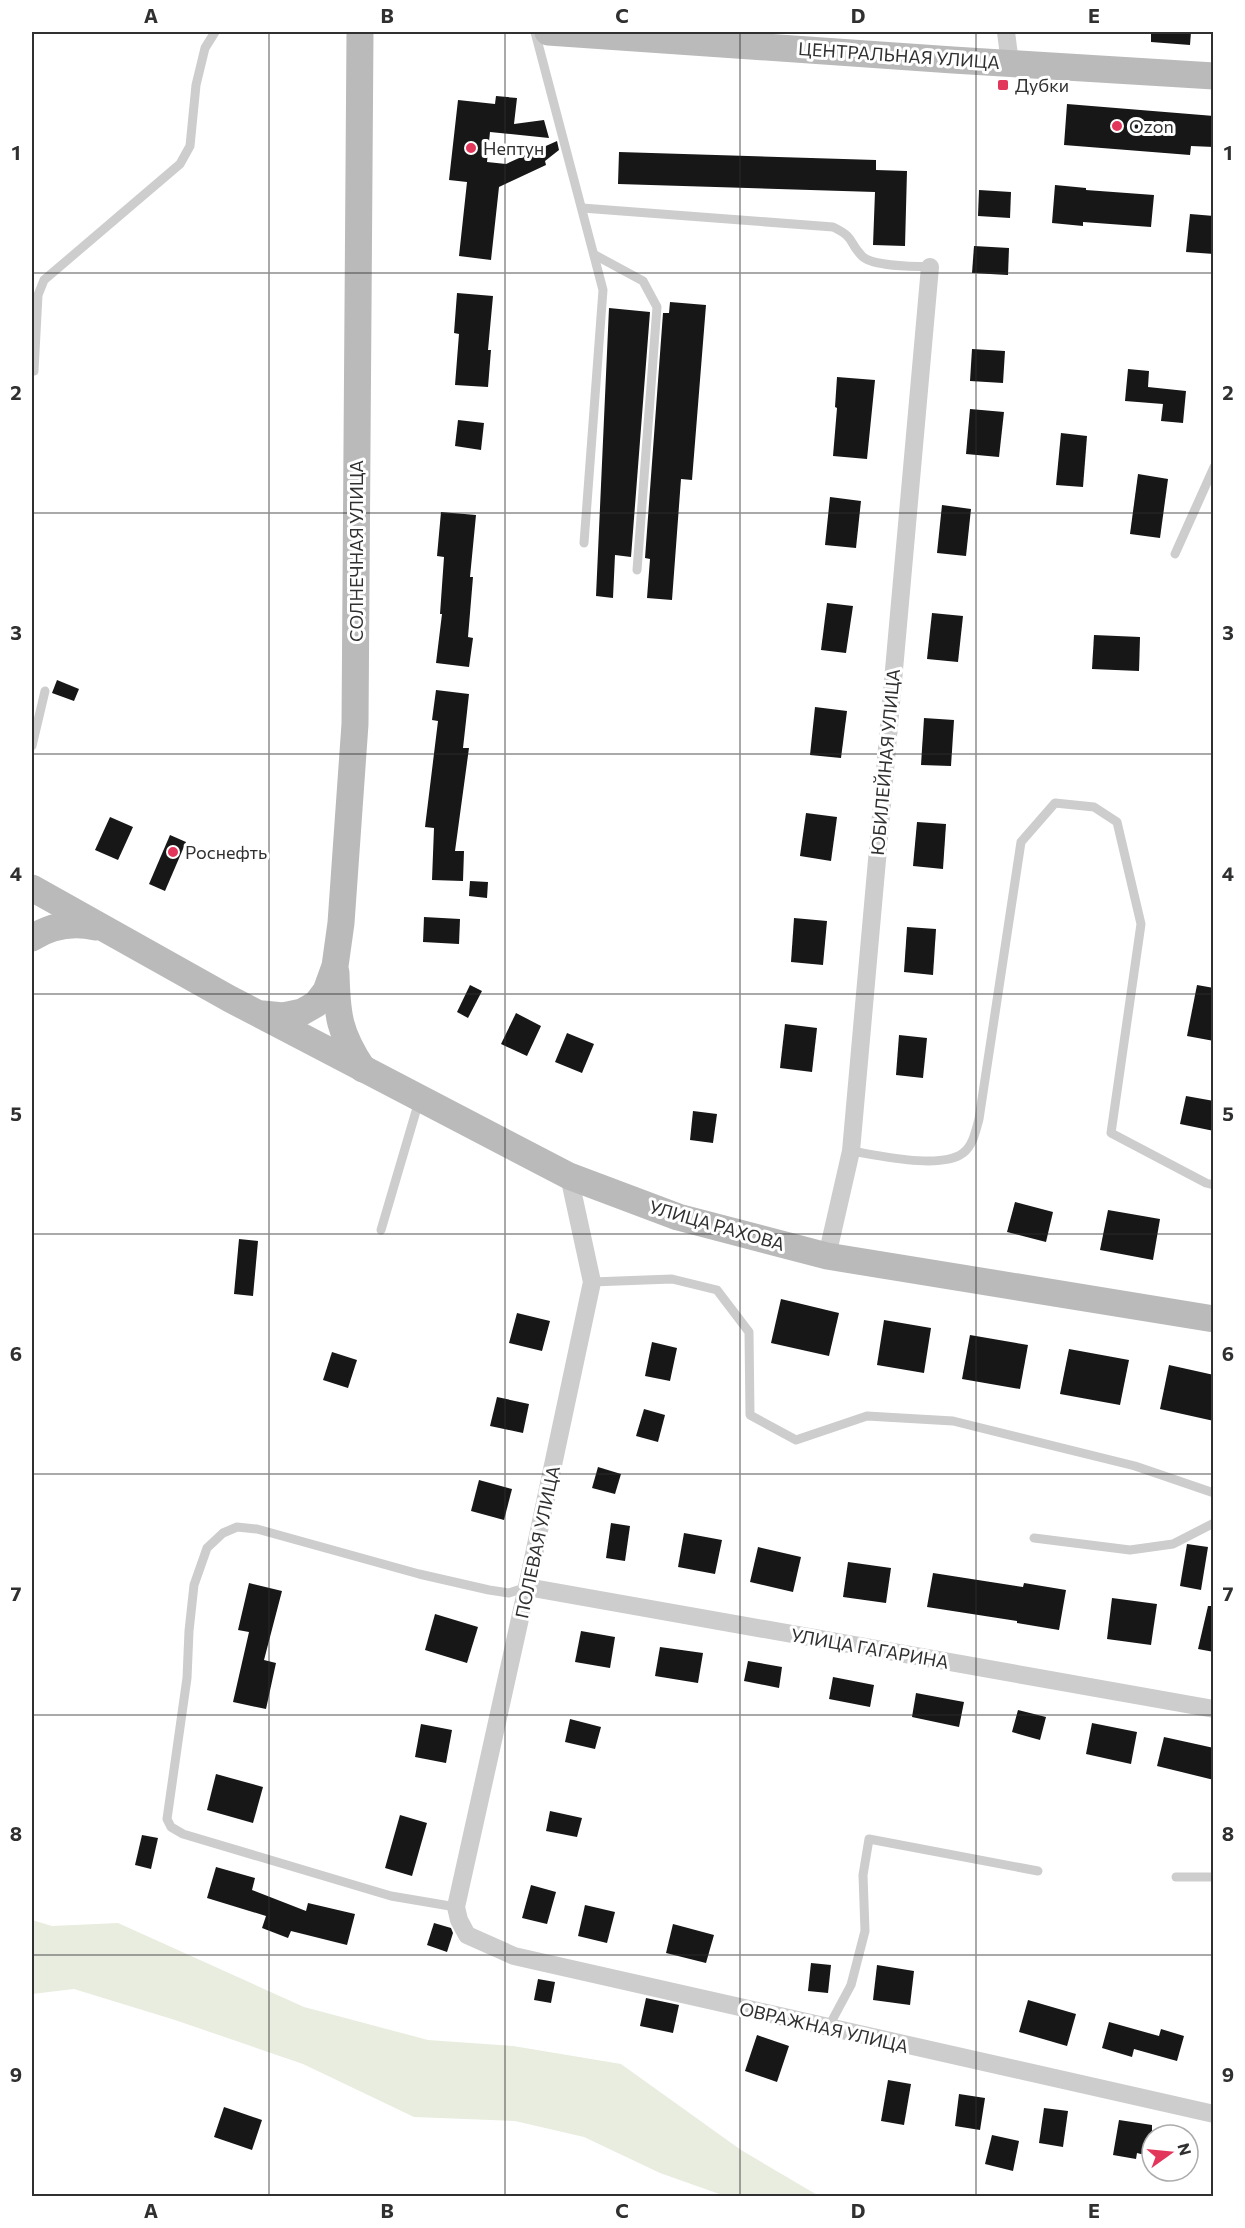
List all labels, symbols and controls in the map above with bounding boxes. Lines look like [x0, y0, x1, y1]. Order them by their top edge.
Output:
text: A [144, 3, 158, 27]
text: B [380, 3, 394, 27]
text: C [615, 3, 629, 27]
text: D [851, 3, 865, 27]
text: E [1088, 3, 1100, 27]
street label: ЦЕНТРАЛЬНАЯ УЛИЦА [797, 37, 1001, 73]
place label: Дубки [1015, 74, 1069, 96]
marker: Дубки [996, 78, 1010, 92]
place label: Ozon [1129, 115, 1174, 137]
marker: Ozon [1110, 119, 1124, 133]
place label: Нептун [483, 137, 544, 159]
text: 1 [11, 140, 21, 164]
text: 1 [1223, 140, 1233, 164]
marker: Нептун [464, 141, 478, 155]
text: 2 [10, 380, 22, 404]
text: 2 [1222, 380, 1234, 404]
street label: СОЛНЕЧНАЯ УЛИЦА [345, 460, 367, 642]
text: 3 [10, 620, 22, 644]
text: 3 [1222, 620, 1234, 644]
street label: ЮБИЛЕЙНАЯ УЛИЦА [866, 668, 904, 856]
place label: Роснефть [185, 841, 267, 863]
marker: Роснефть [166, 845, 180, 859]
text: 4 [10, 861, 22, 885]
text: 4 [1222, 861, 1234, 885]
text: 5 [10, 1101, 22, 1125]
text: 5 [1222, 1101, 1234, 1125]
street label: УЛИЦА РАХОВА [647, 1195, 787, 1255]
text: 6 [10, 1341, 22, 1365]
text: 6 [1222, 1341, 1234, 1365]
street label: ПОЛЕВАЯ УЛИЦА [510, 1464, 564, 1620]
text: 7 [11, 1581, 22, 1605]
text: 7 [1223, 1581, 1234, 1605]
street label: УЛИЦА ГАГАРИНА [789, 1623, 951, 1673]
text: 8 [10, 1821, 22, 1845]
text: 8 [1222, 1821, 1234, 1845]
street label: ОВРАЖНАЯ УЛИЦА [737, 1997, 911, 2057]
text: 9 [10, 2062, 22, 2086]
text: 9 [1222, 2062, 1234, 2086]
north arrow [1140, 2123, 1200, 2183]
text: N [1174, 2141, 1196, 2157]
text: A [144, 2198, 158, 2222]
text: B [380, 2198, 394, 2222]
text: C [615, 2198, 629, 2222]
text: D [851, 2198, 865, 2222]
text: E [1088, 2198, 1100, 2222]

